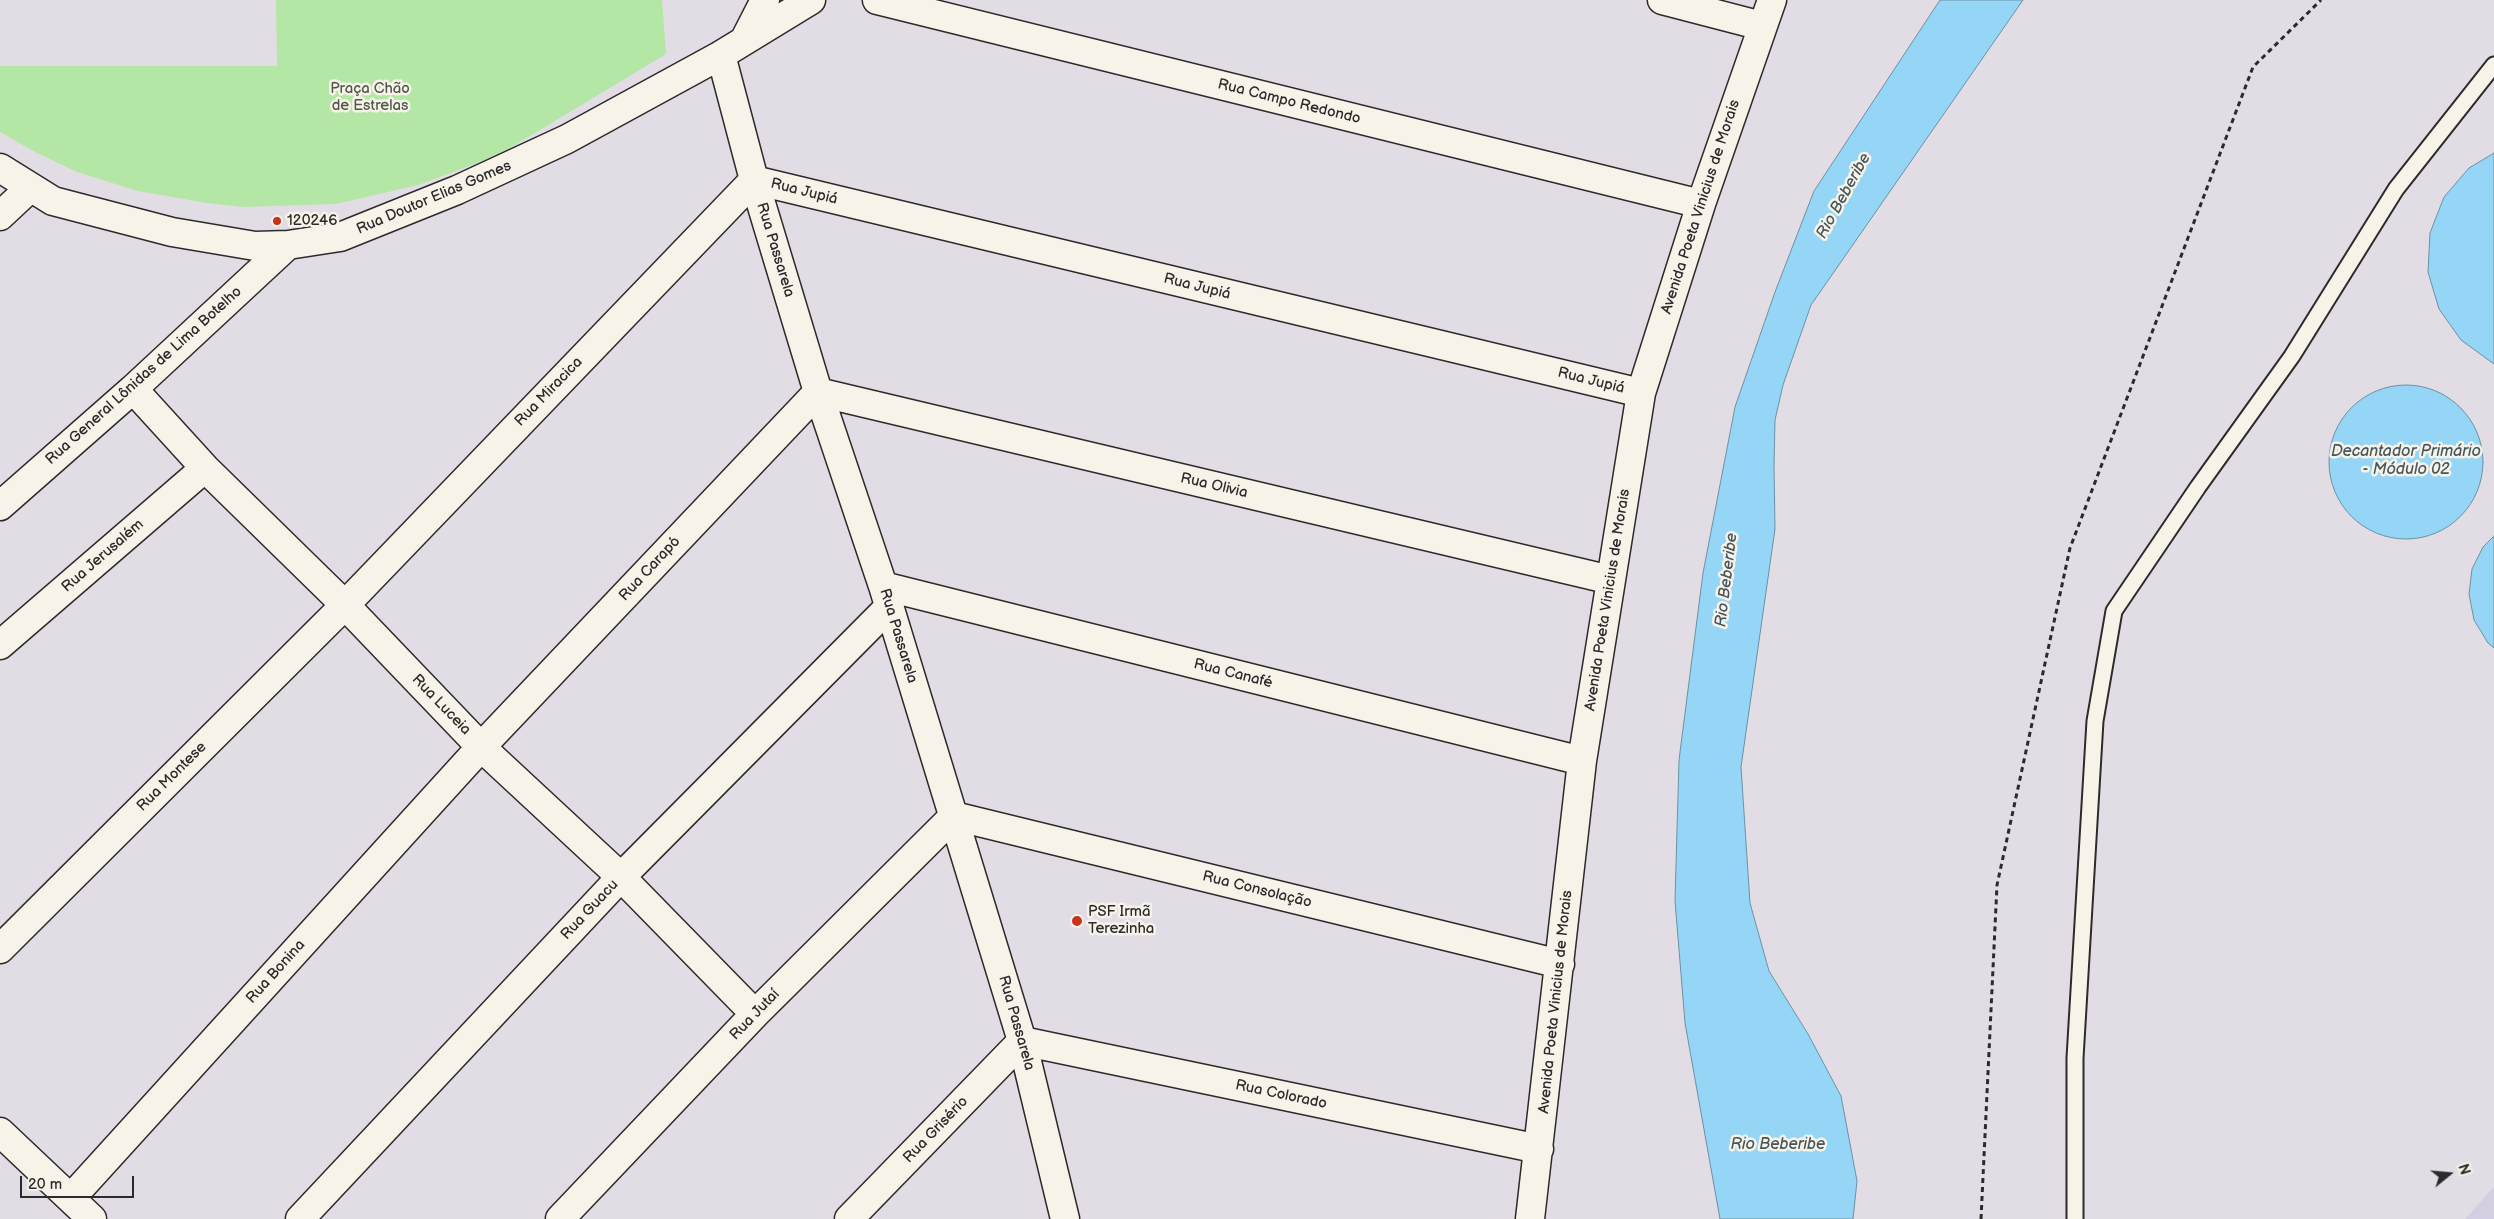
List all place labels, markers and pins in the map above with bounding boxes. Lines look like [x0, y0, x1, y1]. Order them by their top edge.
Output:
place label: 120246 [287, 212, 337, 230]
marker: 120246 [271, 215, 283, 227]
place label: PSF Irmã Terezinha [1088, 903, 1154, 938]
marker: PSF Irmã Terezinha [1070, 914, 1084, 928]

